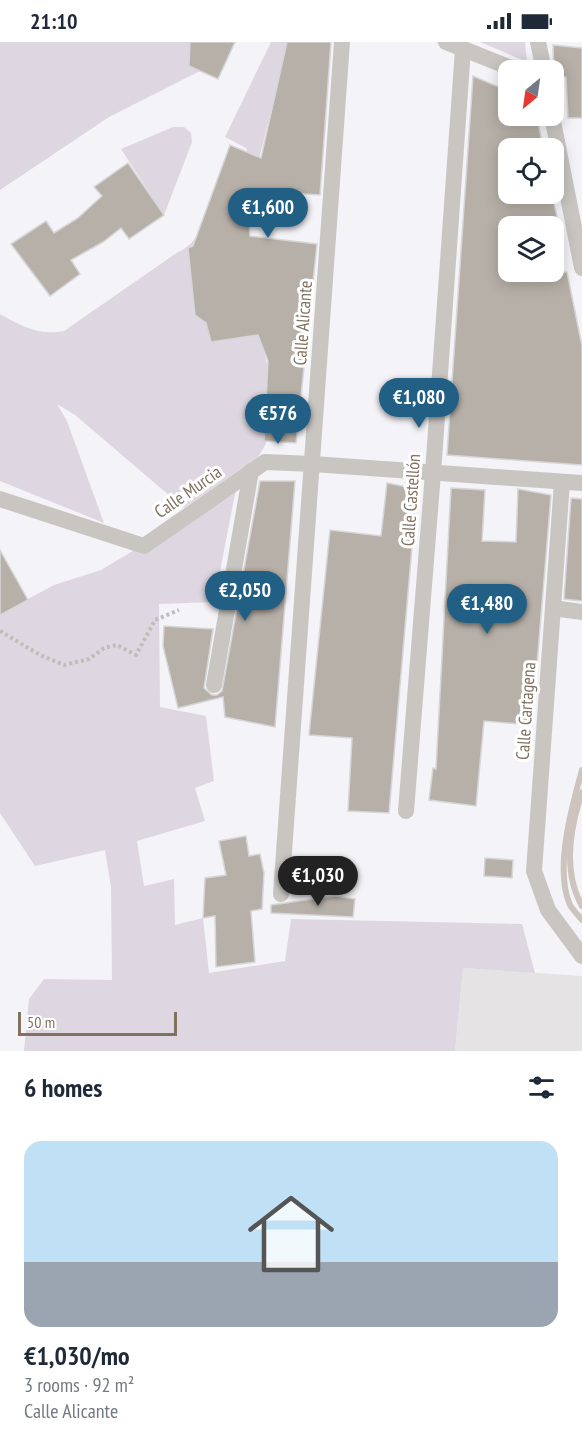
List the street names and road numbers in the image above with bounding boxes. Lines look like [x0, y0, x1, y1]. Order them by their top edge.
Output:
street label: Calle Alicante [288, 280, 317, 366]
street label: Calle Castellón [396, 453, 425, 547]
street label: Calle Murcia [150, 460, 226, 523]
street label: Calle Cartagena [511, 661, 540, 761]

